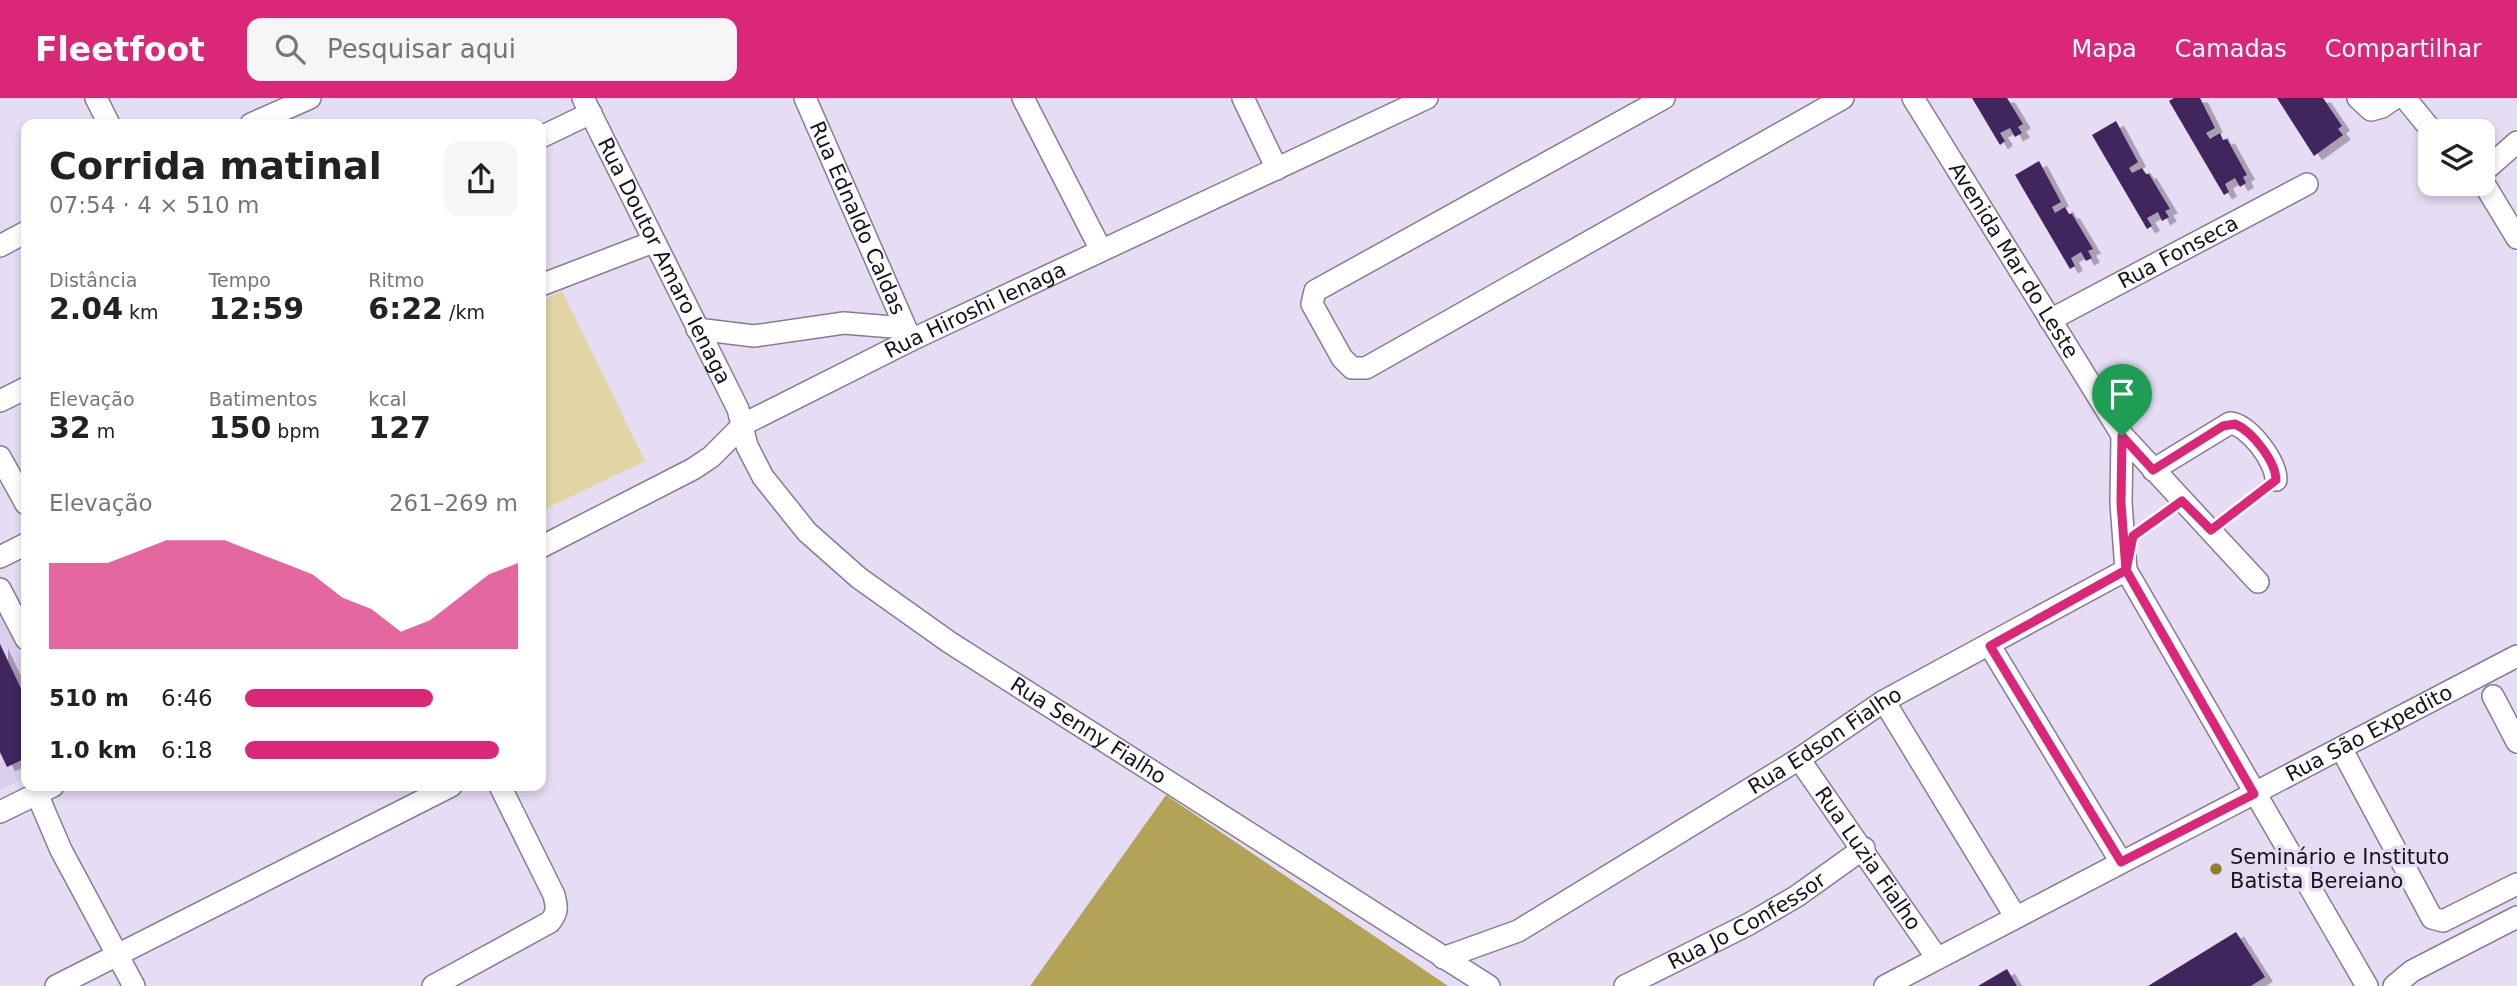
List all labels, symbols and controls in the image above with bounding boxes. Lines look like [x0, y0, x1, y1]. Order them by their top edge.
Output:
search box [247, 18, 737, 81]
text: Fleetfoot [35, 30, 205, 69]
icon: search [271, 30, 309, 68]
text: Pesquisar aqui [327, 34, 516, 64]
text: Mapa [2071, 35, 2137, 63]
text: Camadas [2175, 35, 2287, 63]
text: Compartilhar [2325, 35, 2482, 63]
street label: Rua Ednaldo Caldas [805, 118, 910, 318]
map controls [2418, 119, 2495, 196]
button: layers [2418, 119, 2495, 196]
street label: Rua Doutor Amaro Ienaga [593, 134, 736, 388]
button: share [444, 142, 518, 216]
text: Corrida matinal [49, 144, 382, 188]
street label: Avenida Mar do Leste [1944, 158, 2083, 363]
text: 07:54 · 4 × 510 m [49, 192, 259, 218]
street label: Rua Fonseca [2114, 211, 2242, 294]
street label: Rua Hiroshi Ienaga [881, 257, 1070, 363]
text: Distância [49, 269, 137, 291]
text: Tempo [209, 269, 271, 291]
text: Ritmo [368, 269, 424, 291]
text: 2.04 [49, 291, 123, 326]
text: 12:59 [209, 291, 304, 326]
text: 6:22 [368, 291, 443, 326]
text: km [123, 301, 159, 323]
text: /km [443, 301, 485, 323]
pin [2092, 364, 2152, 436]
icon: arrive [2103, 375, 2141, 413]
text: Elevação [49, 388, 135, 410]
text: Batimentos [209, 388, 317, 410]
text: kcal [368, 388, 407, 410]
text: 32 [49, 410, 91, 445]
text: 150 [209, 410, 271, 445]
text: 127 [368, 410, 431, 445]
text: m [91, 420, 115, 442]
text: bpm [271, 420, 320, 442]
text: Elevação [49, 490, 153, 516]
text: 261–269 m [389, 490, 518, 516]
street label: Rua Senny Fialho [1006, 672, 1171, 789]
street label: Rua São Expedito [2282, 680, 2456, 787]
street label: Rua Edson Fialho [1744, 682, 1906, 799]
text: 510 m [49, 685, 129, 711]
text: 6:46 [161, 685, 213, 711]
text: 1.0 km [49, 737, 137, 763]
text: 6:18 [161, 737, 213, 763]
street label: Rua Luzia Fialho [1810, 782, 1926, 935]
place label: Seminário e Instituto Batista Bereiano [2230, 845, 2449, 893]
marker: Seminário e Instituto Batista Bereiano [2208, 861, 2224, 877]
street label: Rua Jo Confessor [1664, 867, 1830, 975]

